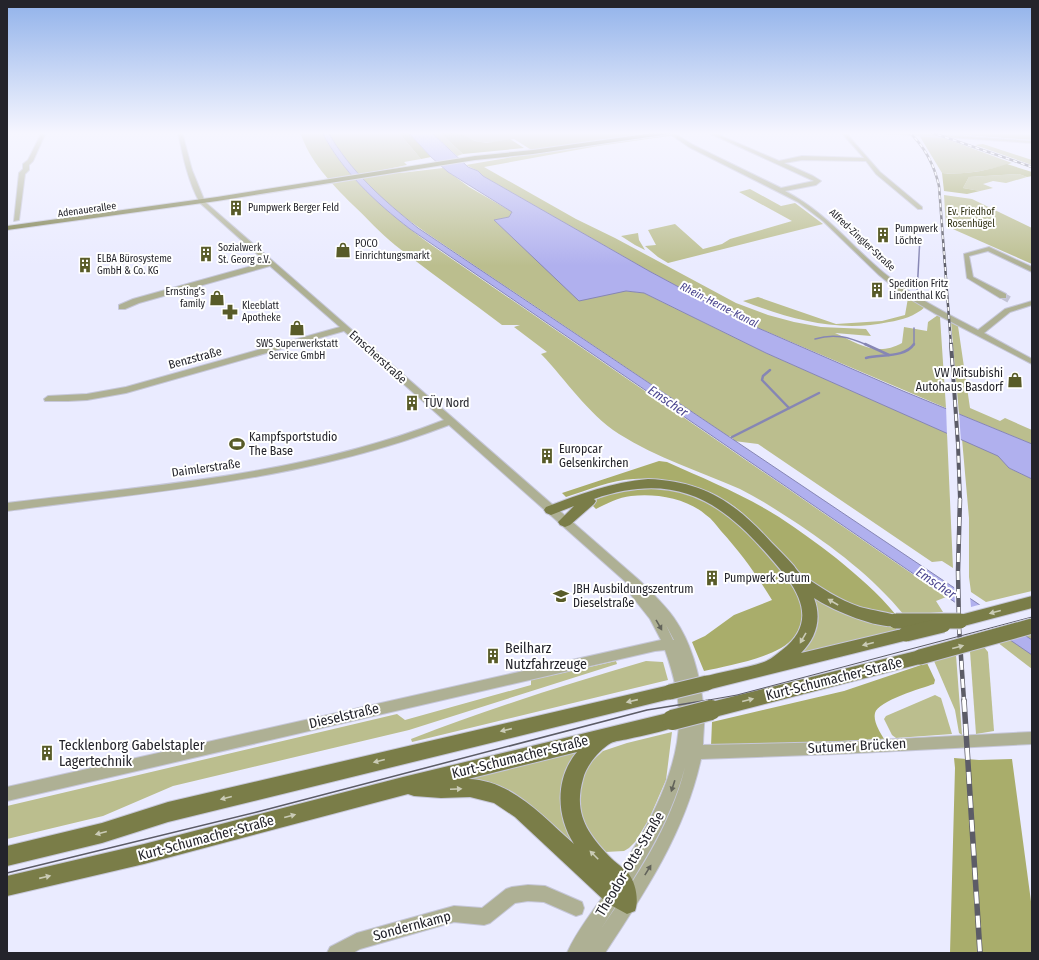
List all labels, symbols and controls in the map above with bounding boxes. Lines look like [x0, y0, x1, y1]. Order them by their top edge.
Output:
building icon: Pumpwerk Berger Feld [227, 199, 245, 217]
street label: Adenauerallee [57, 200, 117, 220]
place label: Pumpwerk Berger Feld [248, 202, 339, 214]
street label: Alfred-Zingler-Straße [827, 206, 897, 274]
park label: Ev. Friedhof Rosenhügel [947, 206, 995, 230]
place label: Pumpwerk Löchte [895, 223, 938, 247]
building icon: Pumpwerk Löchte [874, 226, 892, 244]
place label: POCO Einrichtungsmarkt [355, 238, 430, 262]
shop icon: POCO Einrichtungsmarkt [334, 241, 352, 259]
place label: Sozialwerk St. Georg e.V. [218, 242, 270, 266]
building icon: Sozialwerk St. Georg e.V. [197, 245, 215, 263]
place label: ELBA Bürosysteme GmbH & Co. KG [97, 253, 172, 277]
building icon: ELBA Bürosysteme GmbH & Co. KG [76, 256, 94, 274]
place label: Spedition Fritz Lindenthal KG [889, 278, 948, 302]
water label: Rhein-Herne-Kanal [678, 280, 760, 330]
building icon: Spedition Fritz Lindenthal KG [868, 281, 886, 299]
place label: Ernsting's family [165, 286, 206, 310]
shop icon: Ernsting's family [208, 289, 226, 307]
place label: Kleeblatt Apotheke [242, 300, 281, 324]
pharmacy icon: Kleeblatt Apotheke [221, 303, 239, 321]
shop icon: SWS Superwerkstatt Service GmbH [288, 319, 306, 337]
street label: Emscherstraße [346, 328, 410, 386]
place label: SWS Superwerkstatt Service GmbH [256, 338, 339, 362]
street label: Benzstraße [167, 344, 223, 372]
place label: VW Mitsubishi Autohaus Basdorf [916, 366, 1004, 394]
shop icon: VW Mitsubishi Autohaus Basdorf [1006, 371, 1024, 389]
water label: Emscher [645, 382, 691, 420]
building icon: TÜV Nord [403, 394, 421, 412]
place label: TÜV Nord [424, 394, 469, 410]
place label: Kampfsportstudio The Base [249, 430, 337, 458]
sports icon: Kampfsportstudio The Base [228, 435, 246, 453]
place label: Europcar Gelsenkirchen [559, 442, 629, 470]
building icon: Europcar Gelsenkirchen [538, 447, 556, 465]
street label: Daimlerstraße [171, 456, 241, 480]
water label: Emscher [913, 564, 959, 602]
building icon: Pumpwerk Sutum [703, 569, 721, 587]
place label: Pumpwerk Sutum [724, 571, 810, 585]
place label: JBH Ausbildungszentrum Dieselstraße [573, 582, 693, 610]
school or university icon: JBH Ausbildungszentrum Dieselstraße [552, 587, 570, 605]
one-way arrow [827, 599, 838, 606]
one-way arrow [989, 609, 1001, 615]
one-way arrow [655, 620, 663, 630]
one-way arrow [799, 632, 806, 644]
place label: Beilharz Nutzfahrzeuge [505, 640, 587, 673]
one-way arrow [862, 641, 875, 647]
one-way arrow [952, 644, 964, 650]
building icon: Beilharz Nutzfahrzeuge [484, 647, 502, 665]
street label: Kurt-Schumacher-Straße [764, 654, 904, 704]
one-way arrow [742, 697, 755, 703]
one-way arrow [626, 698, 638, 704]
street label: Dieselstraße [307, 700, 381, 732]
one-way arrow [499, 727, 511, 733]
street label: Kurt-Schumacher-Straße [450, 732, 590, 782]
street label: Sutumer Brücken [807, 735, 907, 757]
place label: Tecklenborg Gabelstapler Lagertechnik [59, 737, 205, 770]
building icon: Tecklenborg Gabelstapler Lagertechnik [38, 744, 56, 762]
one-way arrow [373, 758, 386, 764]
one-way arrow [670, 781, 676, 793]
one-way arrow [450, 785, 462, 792]
one-way arrow [220, 795, 232, 801]
street label: Theodor-Otte-Straße [592, 809, 668, 919]
street label: Kurt-Schumacher-Straße [136, 812, 276, 864]
one-way arrow [284, 812, 297, 818]
one-way arrow [95, 830, 107, 836]
one-way arrow [589, 850, 599, 860]
one-way arrow [644, 864, 651, 876]
one-way arrow [39, 874, 51, 880]
street label: Sondernkamp [371, 907, 453, 945]

